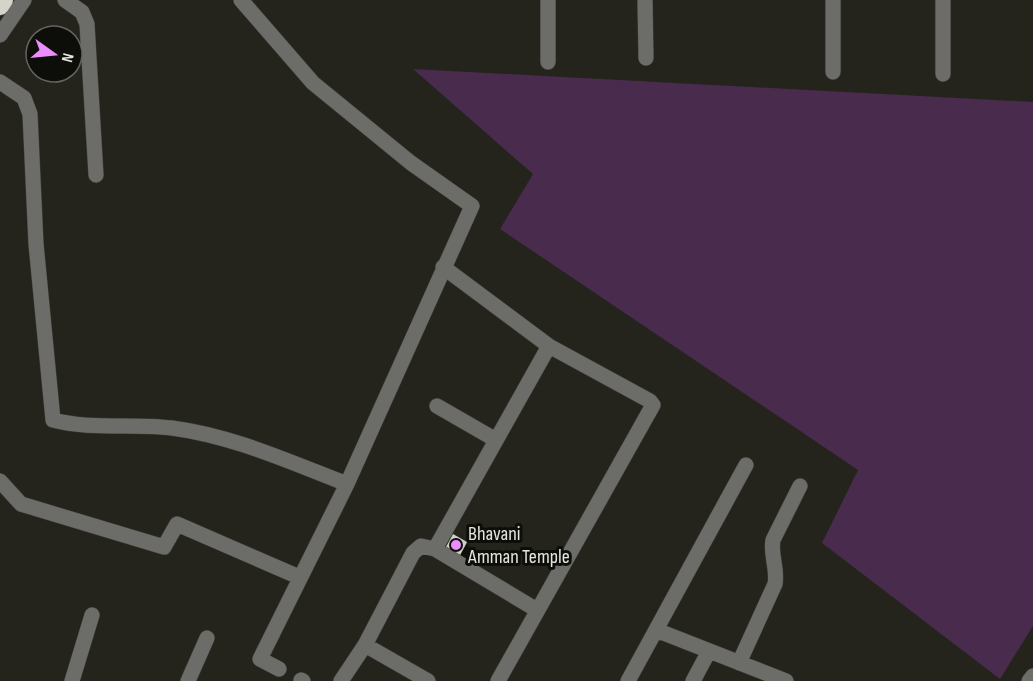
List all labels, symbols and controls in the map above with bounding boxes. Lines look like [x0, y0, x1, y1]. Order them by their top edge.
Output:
north arrow [24, 24, 84, 84]
text: N [57, 51, 77, 64]
place label: Bhavani Amman Temple [467, 522, 570, 569]
marker: Bhavani Amman Temple [449, 538, 463, 552]

